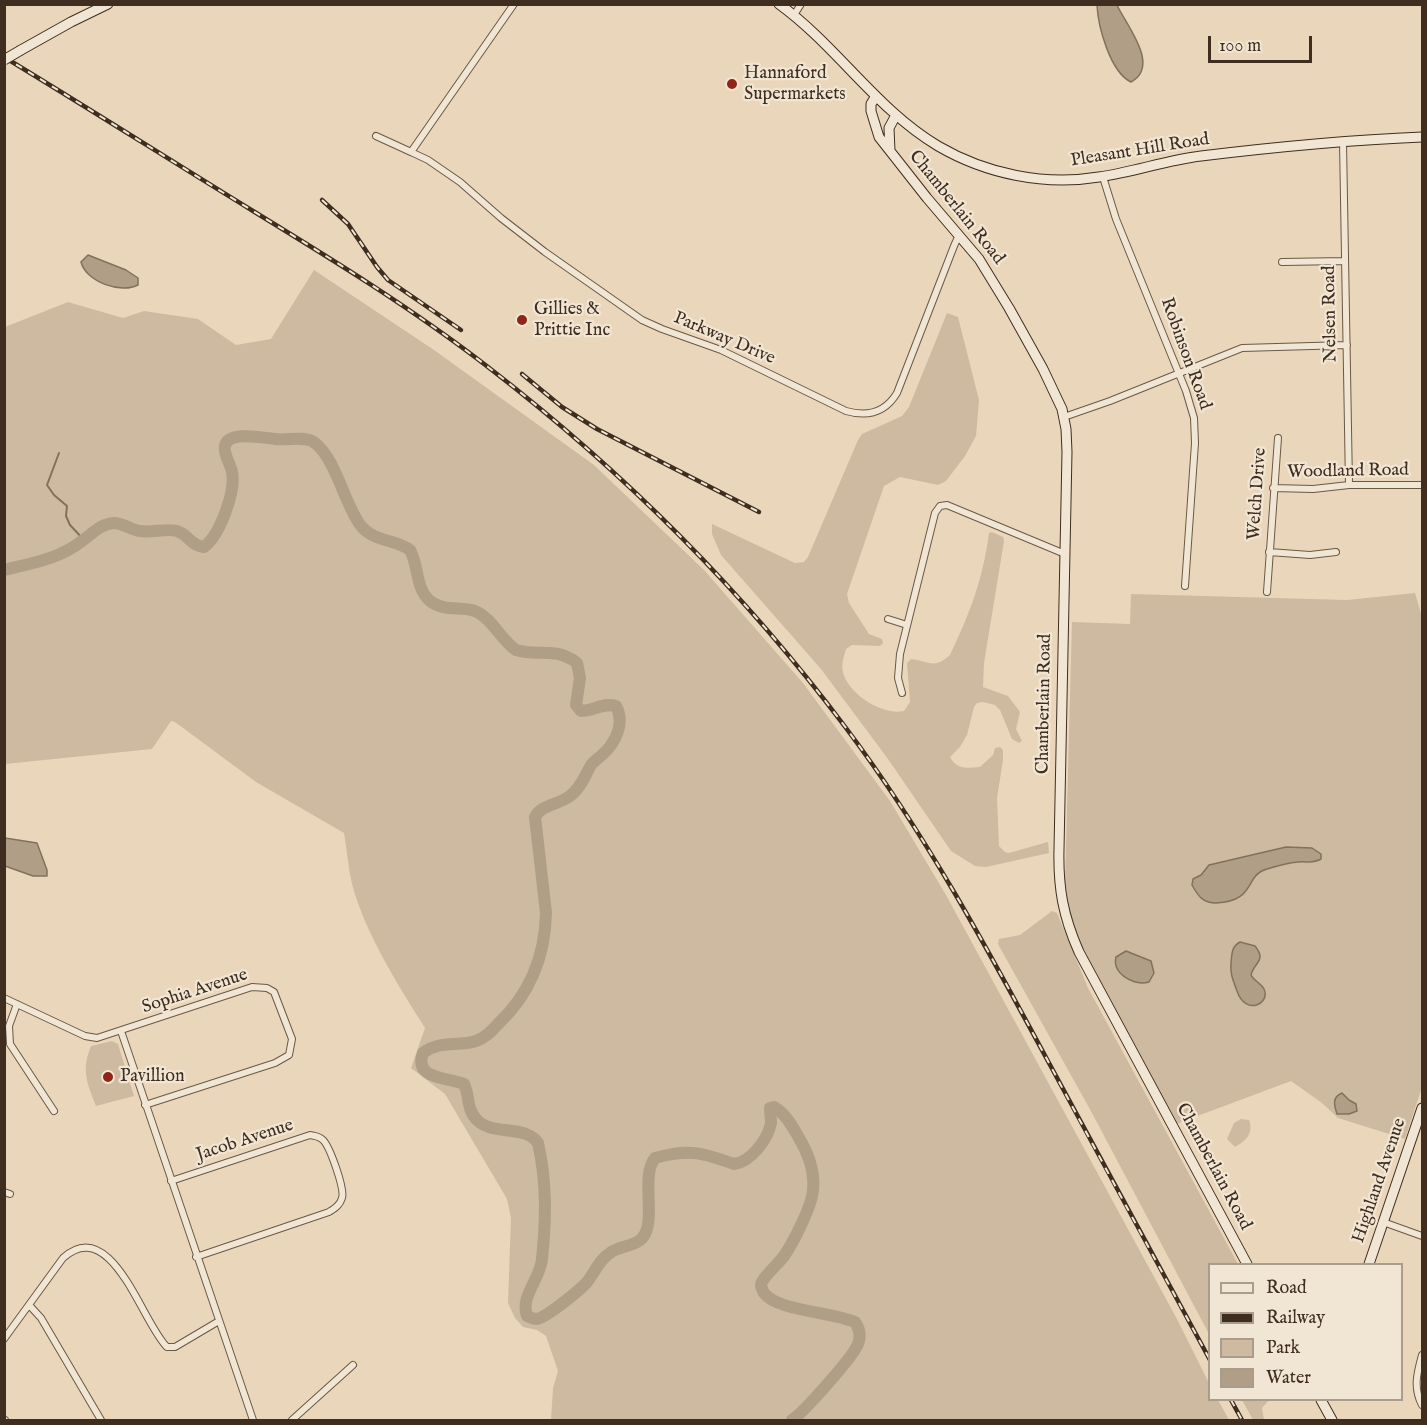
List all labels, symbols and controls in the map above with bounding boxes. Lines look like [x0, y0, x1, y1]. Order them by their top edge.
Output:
scale bar [1211, 24, 1314, 62]
text: 100 m [1219, 35, 1261, 58]
place label: Hannaford Supermarkets [744, 63, 846, 106]
marker: Hannaford Supermarkets [725, 77, 739, 91]
street label: Pleasant Hill Road [1069, 129, 1211, 173]
street label: Chamberlain Road [903, 147, 1009, 269]
street label: Nelsen Road [1319, 265, 1343, 363]
street label: Robinson Road [1155, 295, 1215, 413]
place label: Gillies & Prittie Inc [534, 299, 610, 342]
street label: Parkway Drive [670, 308, 778, 370]
marker: Gillies & Prittie Inc [515, 313, 529, 327]
street label: Welch Drive [1244, 447, 1272, 541]
street label: Woodland Road [1287, 460, 1409, 484]
street label: Chamberlain Road [1033, 634, 1057, 774]
street label: Sophia Avenue [139, 965, 251, 1019]
place label: Pavillion [120, 1066, 184, 1088]
marker: Pavillion [101, 1070, 115, 1084]
street label: Chamberlain Road [1171, 1100, 1255, 1234]
street label: Jacob Avenue [194, 1115, 296, 1167]
street label: Highland Avenue [1349, 1116, 1411, 1246]
legend [1208, 1263, 1403, 1401]
text: Road [1266, 1277, 1307, 1300]
text: Railway [1266, 1307, 1325, 1330]
text: Park [1266, 1337, 1300, 1360]
text: Water [1266, 1367, 1311, 1390]

